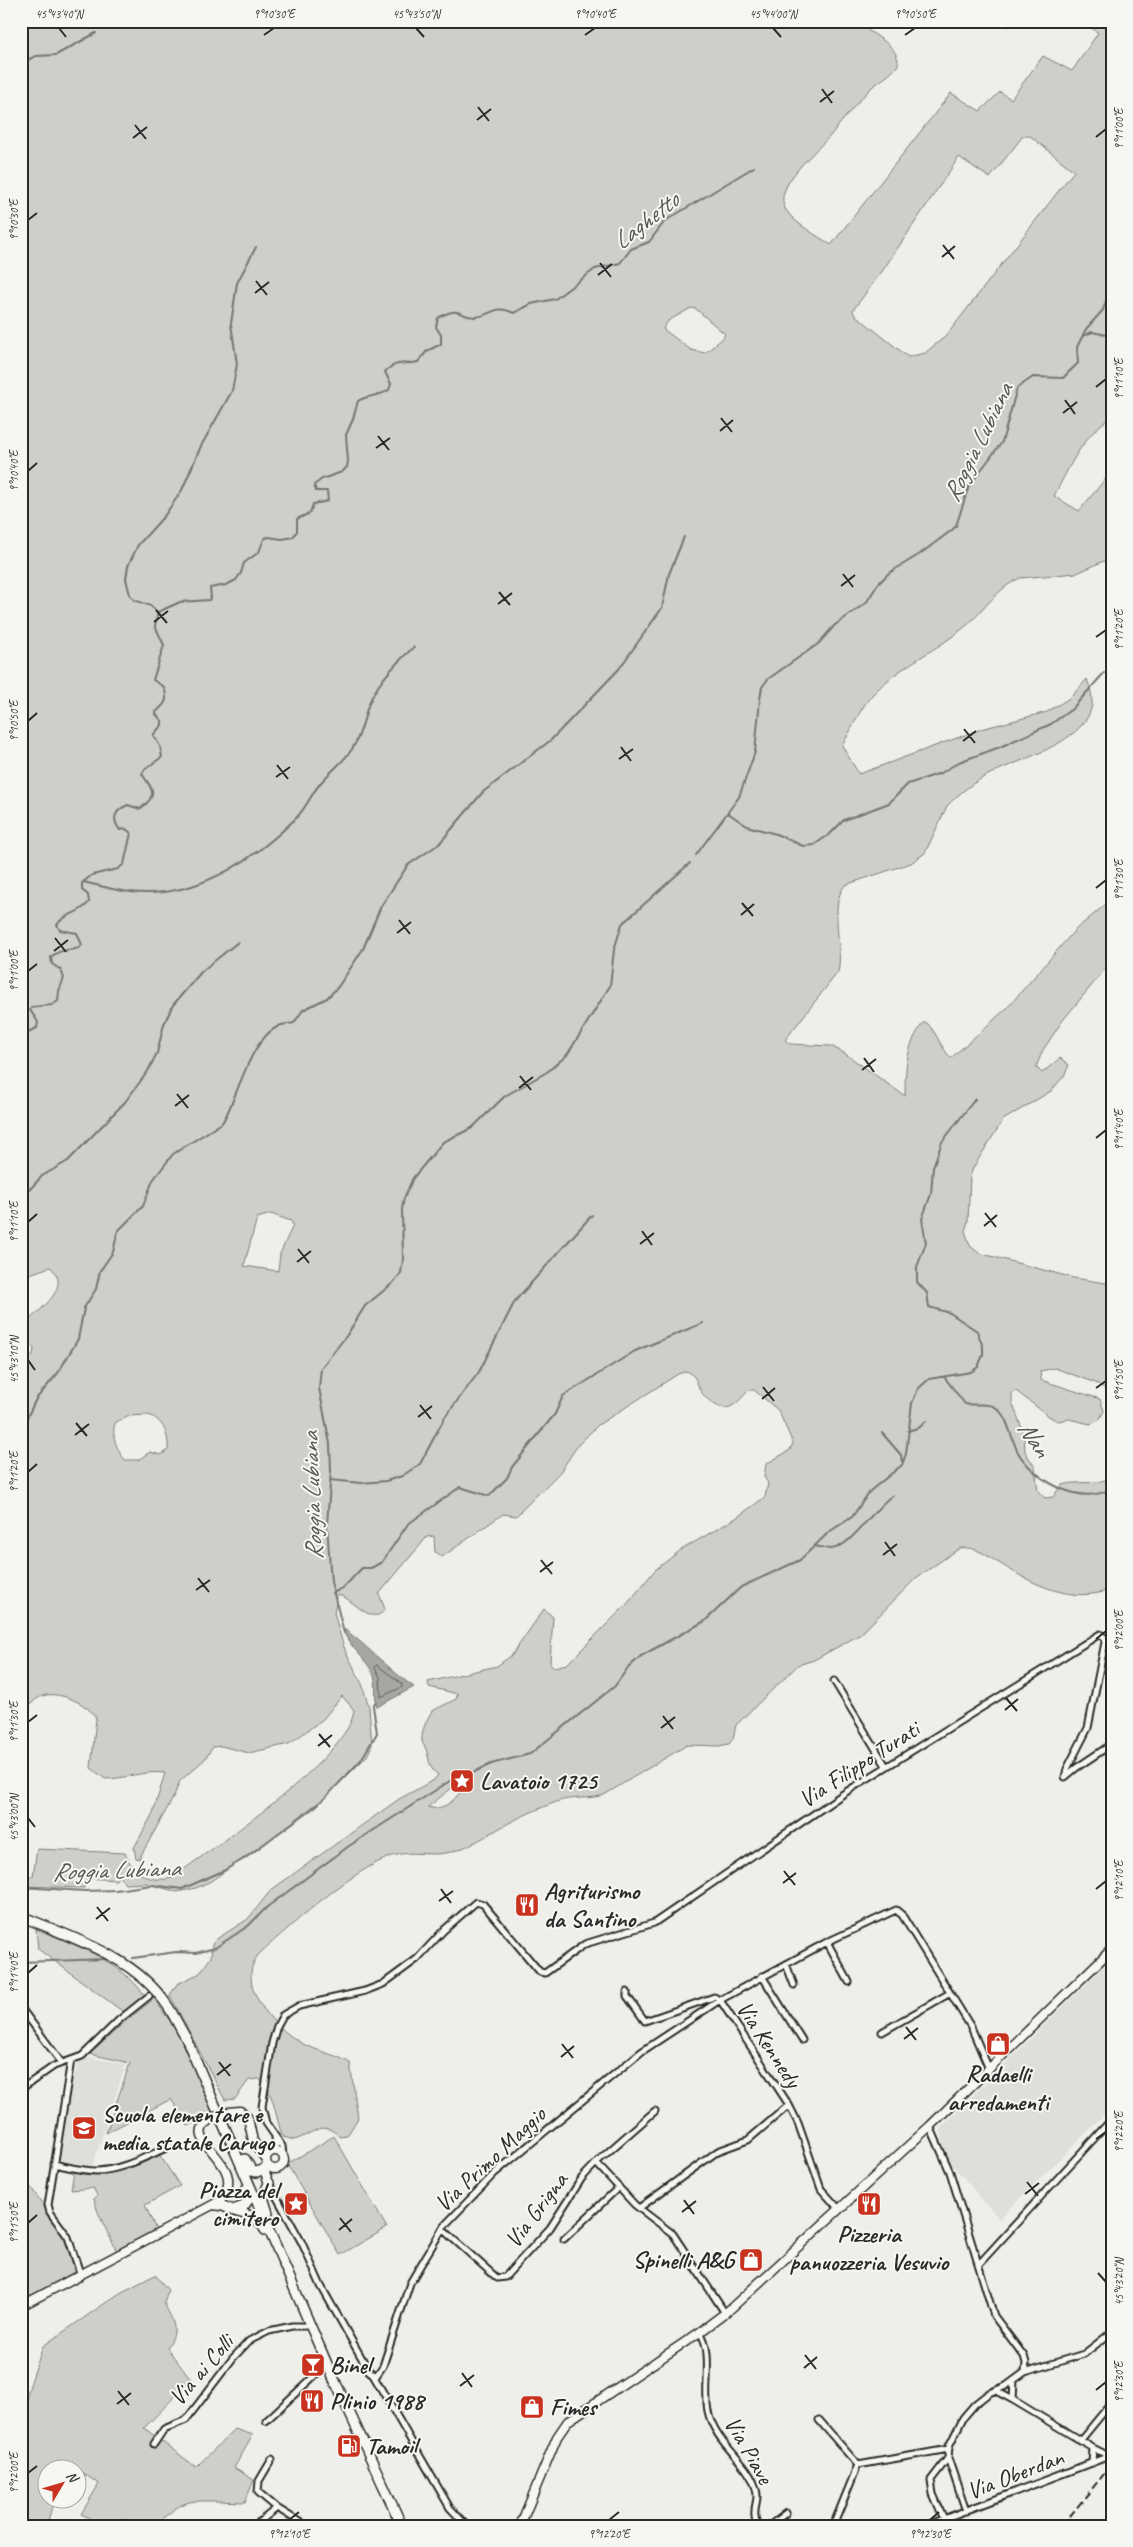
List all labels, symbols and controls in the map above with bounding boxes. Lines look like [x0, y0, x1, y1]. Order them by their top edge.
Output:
text: 45°43'40"N [35, 6, 84, 22]
text: 9°10'30"E [254, 6, 296, 22]
text: 45°43'50"N [392, 6, 441, 22]
text: 9°10'40"E [575, 6, 617, 22]
text: 45°44'00"N [749, 6, 798, 22]
text: 9°10'50"E [895, 6, 937, 22]
text: 9°11'00"E [1111, 107, 1127, 150]
water label: Laghetto [606, 183, 688, 257]
text: 9°10'30"E [6, 198, 22, 241]
text: 9°11'10"E [1111, 357, 1127, 400]
water label: Roggia Lubiana [936, 376, 1021, 507]
text: 9°10'40"E [6, 449, 22, 492]
text: 9°11'20"E [1111, 608, 1127, 651]
text: 9°10'50"E [6, 699, 22, 742]
text: 9°11'30"E [1111, 858, 1127, 901]
text: 9°11'00"E [6, 949, 22, 992]
text: 9°11'40"E [1111, 1108, 1127, 1151]
text: 9°11'10"E [6, 1200, 22, 1243]
text: 45°43'10"N [6, 1335, 22, 1384]
text: 9°11'50"E [1111, 1359, 1127, 1402]
water label: Nan [1011, 1414, 1059, 1464]
water label: Roggia Lubiana [294, 1430, 330, 1560]
text: 9°11'20"E [6, 1450, 22, 1493]
text: 9°12'00"E [1111, 1609, 1127, 1652]
text: 9°11'30"E [6, 1700, 22, 1743]
street label: Via Filippo Turati [793, 1713, 927, 1814]
place label: Lavatoio 1725 [480, 1766, 599, 1796]
place icon: Lavatoio 1725 [449, 1768, 475, 1794]
text: 45°43'00"N [6, 1793, 22, 1842]
water label: Roggia Lubiana [52, 1852, 182, 1888]
text: 9°12'10"E [1111, 1859, 1127, 1902]
place label: Agriturismo da Santino [544, 1876, 642, 1934]
restaurant icon: Agriturismo da Santino [514, 1892, 540, 1918]
text: 9°11'40"E [6, 1951, 22, 1994]
street label: Via Kennedy [730, 1995, 809, 2095]
shop icon: Radaelli arredamenti [985, 2031, 1011, 2057]
place label: Radaelli arredamenti [947, 2059, 1052, 2117]
place label: Scuola elementare e media statale Carugo [102, 2099, 276, 2157]
street label: Via Primo Maggio [428, 2099, 553, 2218]
text: 9°12'20"E [1111, 2110, 1127, 2153]
school or university icon: Scuola elementare e media statale Carugo [71, 2115, 97, 2141]
street label: Via Grigna [498, 2165, 575, 2254]
place label: Piazza del cimitero [199, 2175, 283, 2233]
place icon: Piazza del cimitero [283, 2191, 309, 2217]
restaurant icon: Pizzeria panuozzeria Vesuvio [856, 2191, 882, 2217]
text: 9°11'50"E [6, 2201, 22, 2244]
place label: Pizzeria panuozzeria Vesuvio [790, 2219, 950, 2277]
place label: Spinelli A&G [633, 2245, 737, 2275]
shop icon: Spinelli A&G [738, 2247, 764, 2273]
text: 45°43'20"N [1111, 2257, 1127, 2306]
street label: Via ai Colli [162, 2326, 242, 2412]
place label: Binel [330, 2350, 376, 2380]
bar icon: Binel [300, 2352, 326, 2378]
text: 9°12'30"E [1111, 2360, 1127, 2403]
place label: Plinio 1988 [330, 2386, 427, 2416]
restaurant icon: Plinio 1988 [299, 2388, 325, 2414]
place label: Fimes [550, 2392, 599, 2422]
shop icon: Fimes [519, 2394, 545, 2420]
street label: Via Piave [718, 2411, 781, 2491]
place label: Tamoil [366, 2431, 422, 2461]
fuel station icon: Tamoil [336, 2433, 362, 2459]
street label: Via Oberdan [962, 2441, 1069, 2506]
text: 9°12'00"E [6, 2451, 22, 2494]
north arrow [38, 2460, 88, 2510]
text: N [62, 2468, 83, 2487]
text: 9°12'10"E [269, 2526, 311, 2542]
text: 9°12'20"E [589, 2526, 631, 2542]
text: 9°12'30"E [910, 2526, 952, 2542]

